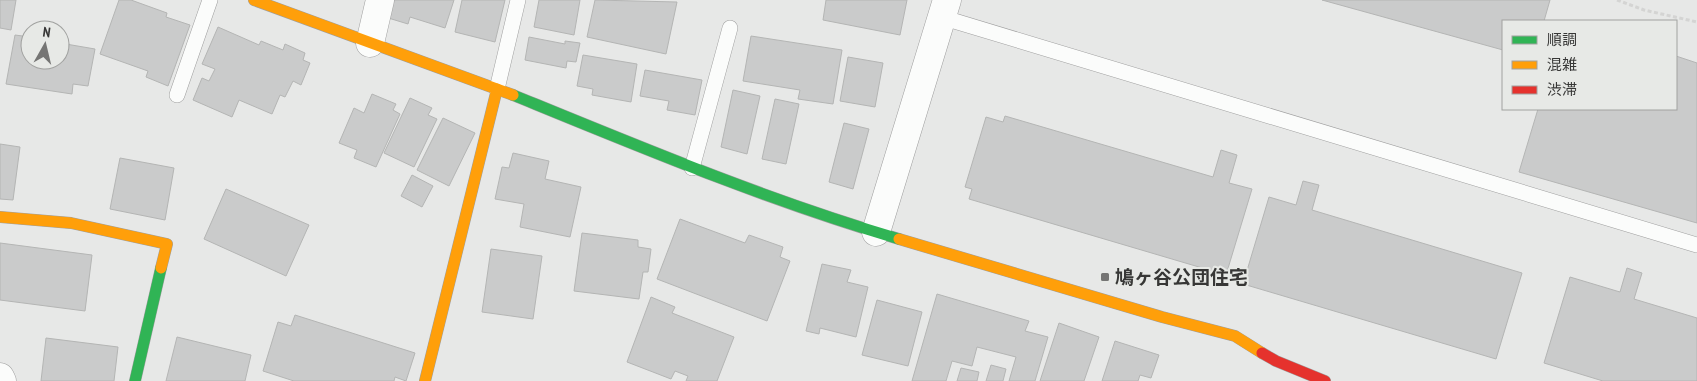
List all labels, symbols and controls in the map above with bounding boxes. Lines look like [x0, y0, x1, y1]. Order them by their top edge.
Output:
north arrow [20, 20, 70, 70]
legend [1502, 20, 1677, 110]
text: N [42, 23, 52, 42]
text: 順調 [1547, 30, 1577, 49]
text: 混雑 [1547, 55, 1577, 74]
text: 渋滞 [1547, 80, 1577, 99]
place label: 鳩ヶ谷公団住宅 [1115, 265, 1248, 289]
marker: 鳩ヶ谷公団住宅 [1099, 271, 1111, 283]

